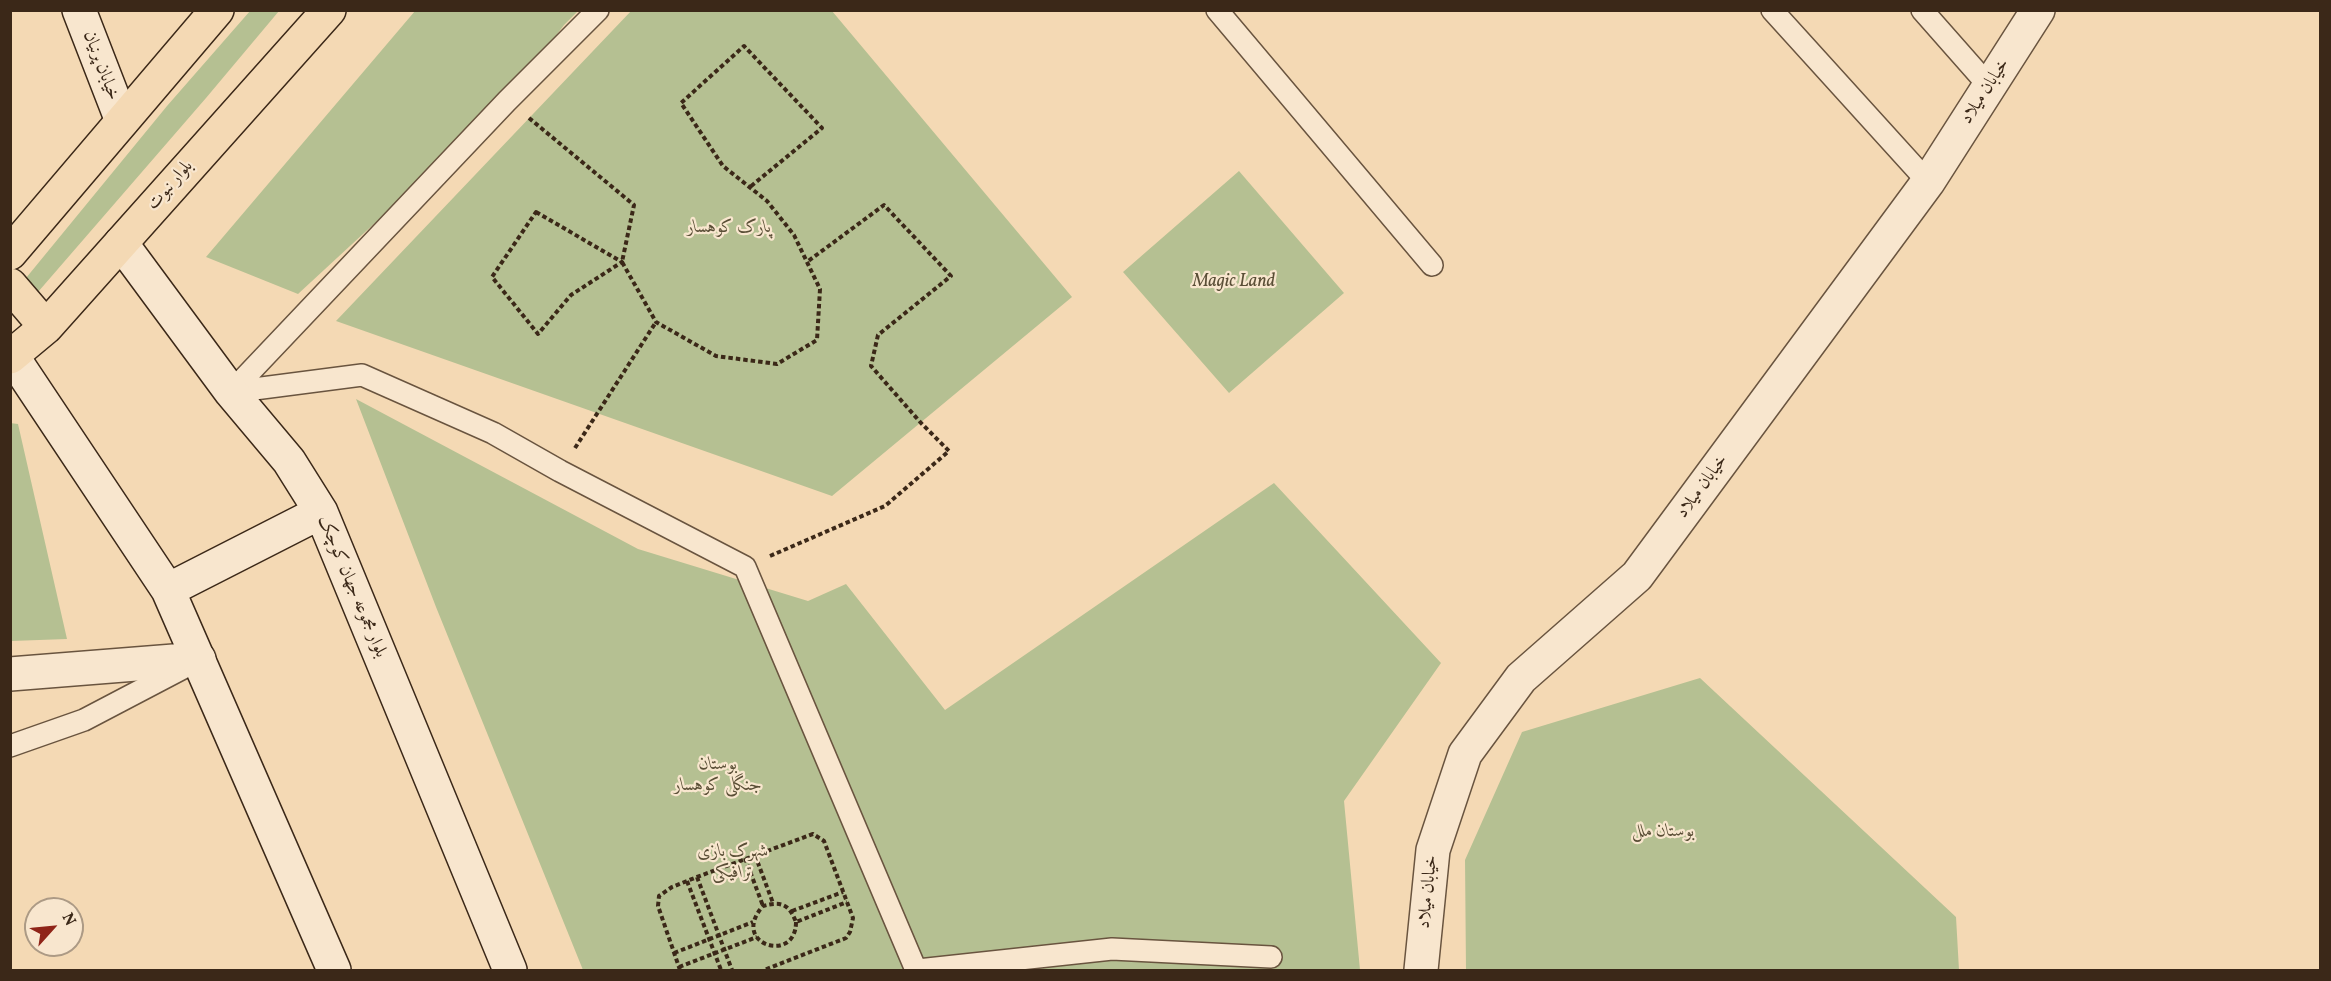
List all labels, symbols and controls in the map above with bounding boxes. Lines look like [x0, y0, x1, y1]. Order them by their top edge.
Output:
street label: خیابان پرنیان [77, 28, 123, 104]
street label: خیابان میلاد [1957, 55, 2015, 129]
street label: بلوار نبوت [143, 157, 199, 215]
park label: پارک کوهسار [687, 218, 771, 240]
park label: Magic Land [1193, 272, 1275, 294]
street label: خیابان میلاد [1673, 451, 1733, 523]
street label: بلوار مجموعه جهان کوچک [311, 513, 391, 661]
park label: بوستان جنگلی کوهسار [674, 755, 762, 798]
park label: بوستان ملل [1631, 822, 1695, 844]
park label: شهرک بازی ترافیکی [697, 842, 769, 884]
street label: خیابان میلاد [1414, 854, 1444, 930]
north arrow [24, 897, 84, 957]
text: N [56, 910, 81, 930]

